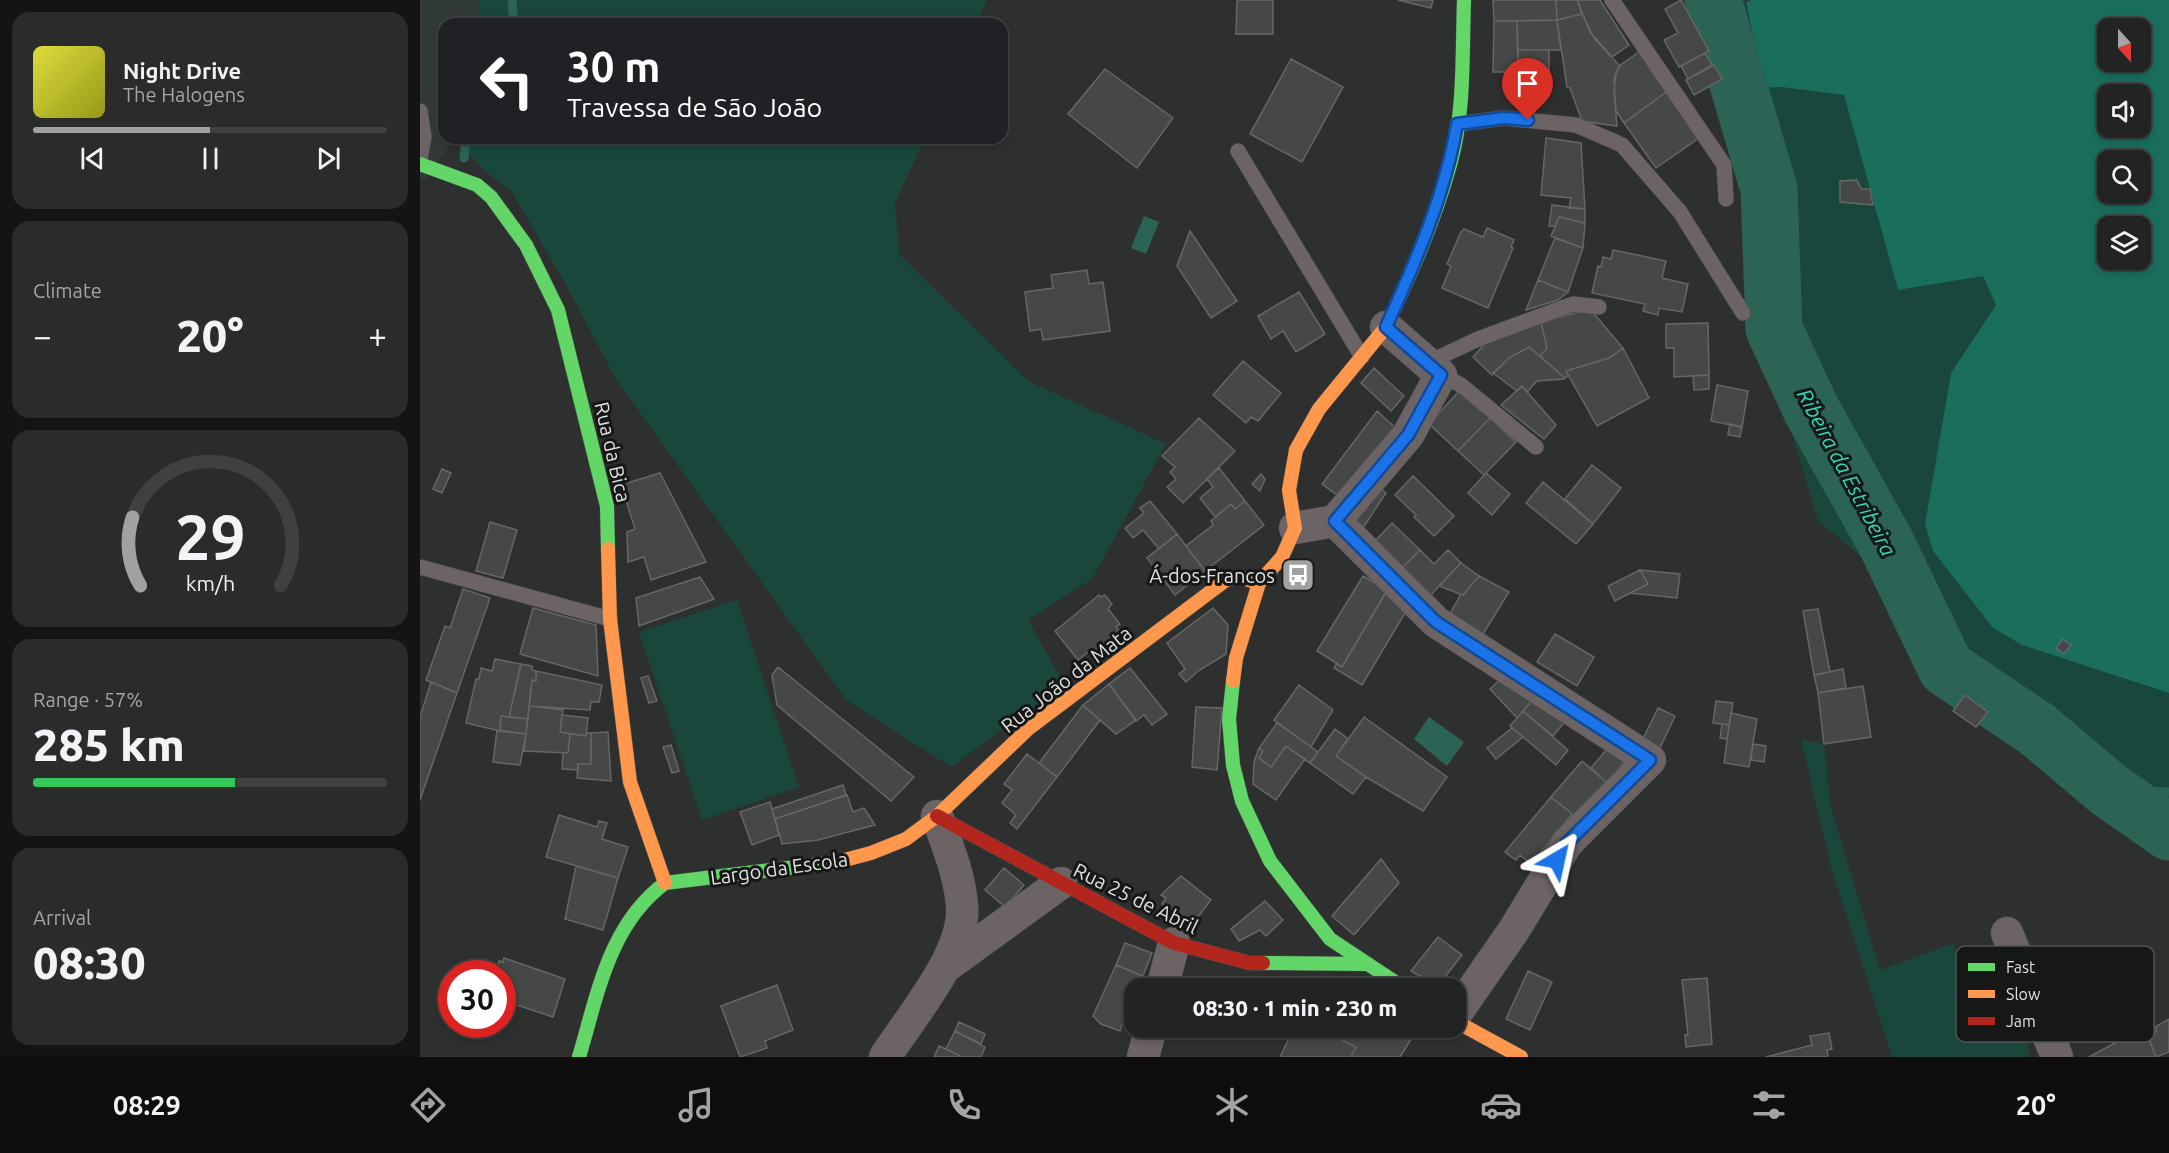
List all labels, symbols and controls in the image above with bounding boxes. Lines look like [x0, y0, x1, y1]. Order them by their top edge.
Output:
north arrow [2097, 18, 2151, 72]
map controls [2097, 18, 2151, 270]
icon: left [468, 42, 546, 120]
text: 30 m [567, 43, 661, 90]
text: Night Drive [123, 58, 241, 83]
pin [1502, 58, 1553, 120]
icon: arrive [1511, 67, 1544, 100]
text: The Halogens [123, 83, 245, 106]
button: sound [2097, 84, 2151, 138]
text: Travessa de São João [567, 92, 822, 122]
icon: previous [76, 142, 109, 175]
icon: pause [194, 142, 227, 175]
icon: next [312, 142, 345, 175]
button: search [2097, 150, 2151, 204]
button: layers [2097, 216, 2151, 270]
text: Climate [33, 279, 102, 302]
text: 20° [176, 310, 244, 361]
text: − [33, 317, 52, 354]
text: + [368, 317, 387, 354]
water label: Ribeira da Estribeira [1793, 384, 1901, 560]
street label: Rua da Bica [590, 400, 636, 504]
text: 29 [175, 502, 245, 572]
bus stop icon: Á-dos-Francos [1280, 557, 1316, 593]
place label: Á-dos-Francos [1149, 564, 1275, 587]
text: km/h [185, 571, 235, 595]
street label: Rua João da Mata [996, 621, 1136, 737]
text: Range · 57% [33, 688, 143, 711]
text: 285 km [33, 719, 185, 770]
position arrow [1525, 828, 1589, 892]
street label: Largo da Escola [709, 847, 849, 889]
street label: Rua 25 de Abril [1070, 858, 1202, 938]
text: Arrival [33, 906, 91, 929]
text: 08:30 [33, 937, 146, 988]
legend [1956, 946, 2154, 1042]
text: Fast [2006, 958, 2036, 976]
speed limit sign: 30 [438, 960, 516, 1038]
text: Slow [2006, 985, 2041, 1003]
text: 08:30 · 1 min · 230 m [1193, 995, 1397, 1020]
text: Jam [2006, 1012, 2036, 1030]
icon: directions [407, 1084, 449, 1126]
icon: music [675, 1084, 717, 1126]
icon: phone [943, 1084, 985, 1126]
icon: climate [1211, 1084, 1253, 1126]
icon: car [1480, 1084, 1522, 1126]
icon: filters [1748, 1084, 1790, 1126]
text: 08:29 [113, 1090, 181, 1120]
text: 20° [2016, 1090, 2056, 1120]

